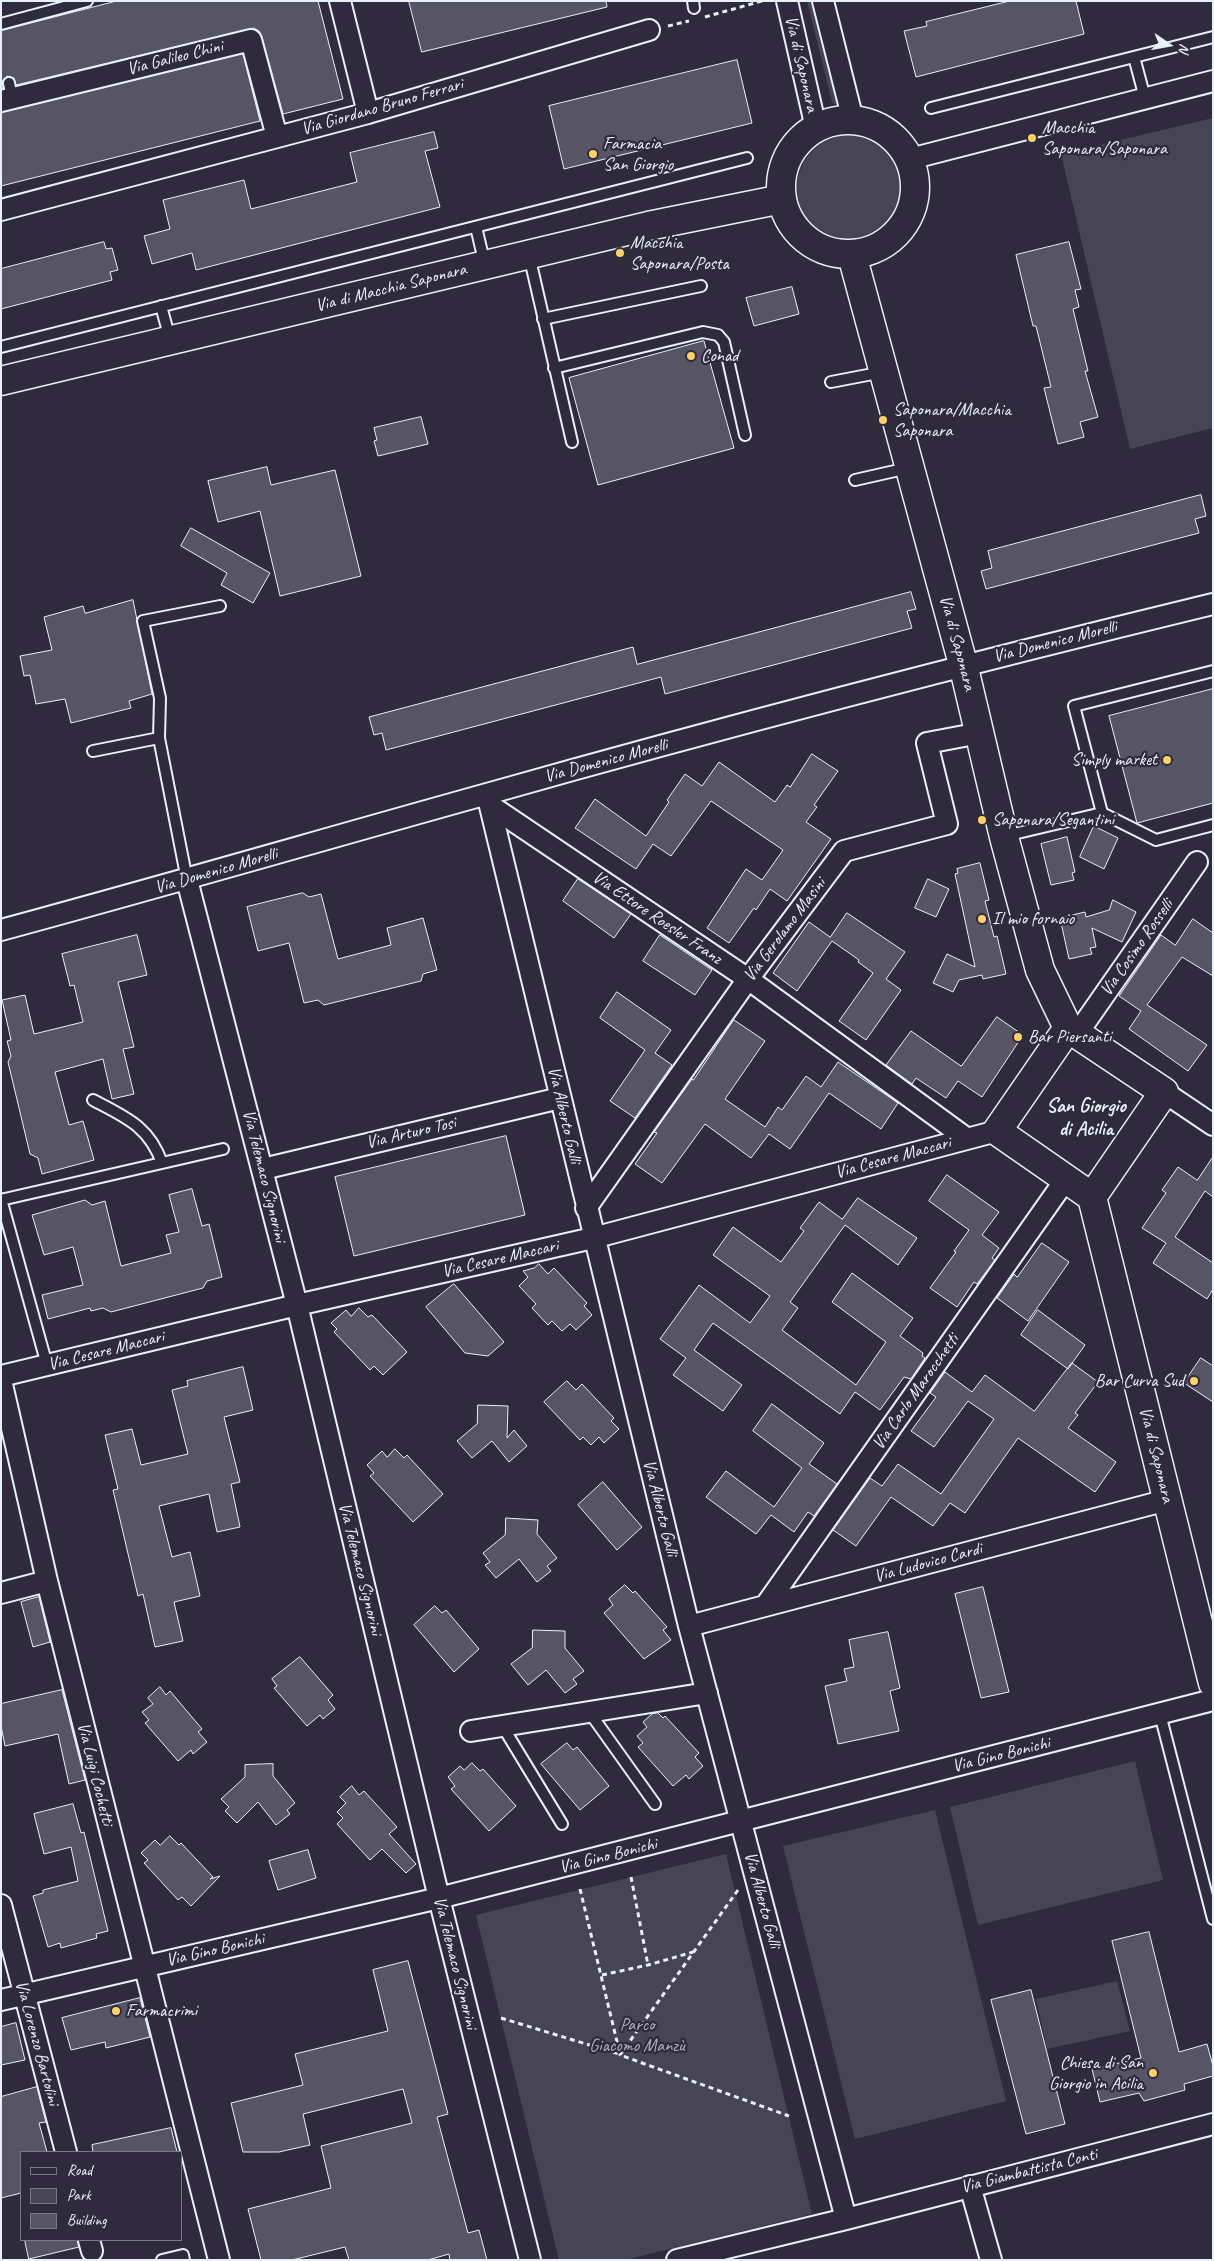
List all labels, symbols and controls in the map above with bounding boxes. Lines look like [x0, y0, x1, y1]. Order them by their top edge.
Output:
street label: Via di Saponara [779, 14, 823, 114]
north arrow [1144, 20, 1194, 70]
street label: Via Galileo Chini [125, 36, 225, 80]
text: N [1175, 42, 1193, 54]
street label: Via Giordano Bruno Ferrari [299, 74, 465, 140]
place label: Macchia Saponara/Saponara [1042, 117, 1167, 160]
marker: Macchia Saponara/Saponara [1026, 132, 1038, 144]
place label: Farmacia San Giorgio [603, 133, 673, 176]
marker: Farmacia San Giorgio [587, 148, 599, 160]
place label: Macchia Saponara/Posta [630, 232, 729, 274]
marker: Macchia Saponara/Posta [614, 247, 626, 259]
street label: Via di Macchia Saponara [313, 259, 469, 317]
place label: Conad [701, 345, 738, 367]
marker: Conad [685, 350, 697, 362]
place label: Saponara/Macchia Saponara [893, 399, 1011, 442]
marker: Saponara/Macchia Saponara [877, 414, 889, 426]
street label: Via di Saponara [934, 593, 980, 693]
street label: Via Domenico Morelli [991, 616, 1119, 668]
street label: Via Domenico Morelli [542, 734, 670, 788]
place label: Simply market [1071, 749, 1157, 771]
marker: Simply market [1161, 754, 1173, 766]
place label: Saponara/Segantini [992, 809, 1114, 831]
marker: Saponara/Segantini [976, 814, 988, 826]
street label: Via Domenico Morelli [152, 843, 280, 899]
street label: Via Ettore Roesler Franz [588, 867, 726, 969]
street label: Via Gerolamo Masini [739, 874, 831, 986]
street label: Via Cosimo Rosselli [1096, 895, 1178, 1001]
place label: Il mio fornaio [992, 908, 1074, 930]
marker: Il mio fornaio [976, 913, 988, 925]
place label: Bar Piersanti [1028, 1026, 1111, 1048]
marker: Bar Piersanti [1012, 1031, 1024, 1043]
street label: Via Alberto Galli [542, 1064, 586, 1166]
district label: San Giorgio di Acilia [1046, 1095, 1126, 1142]
street label: Via Telemaco Signorini [237, 1108, 291, 1244]
street label: Via Arturo Tosi [364, 1112, 458, 1154]
street label: Via Cesare Maccari [833, 1132, 953, 1184]
street label: Via Cesare Maccari [440, 1235, 560, 1283]
street label: Via Cesare Maccari [46, 1326, 166, 1376]
street label: Via Carlo Marocchetti [868, 1330, 964, 1454]
place label: Bar Curva Sud [1095, 1370, 1184, 1392]
marker: Bar Curva Sud [1188, 1375, 1200, 1387]
street label: Via di Saponara [1134, 1405, 1178, 1505]
street label: Via Alberto Galli [638, 1457, 682, 1559]
street label: Via Telemaco Signorini [333, 1501, 387, 1637]
street label: Via Ludovico Cardi [872, 1538, 984, 1588]
street label: Via Luigi Cochetti [72, 1720, 118, 1828]
street label: Via Gino Bonichi [950, 1732, 1052, 1778]
street label: Via Gino Bonichi [557, 1833, 659, 1879]
street label: Via Alberto Galli [739, 1850, 785, 1950]
street label: Via Telemaco Signorini [428, 1895, 482, 2031]
street label: Via Gino Bonichi [164, 1928, 266, 1972]
street label: Via Lorenzo Bartolini [10, 1978, 64, 2108]
place label: Farmacrimi [126, 2000, 197, 2022]
marker: Farmacrimi [110, 2005, 122, 2017]
park label: Parco Giacomo Manzù [589, 2014, 685, 2056]
place label: Chiesa di San Giorgio in Acilia [1049, 2052, 1143, 2094]
marker: Chiesa di San Giorgio in Acilia [1147, 2067, 1159, 2079]
street label: Via Giambattista Conti [959, 2144, 1099, 2198]
legend [20, 2151, 182, 2241]
text: Road [67, 2161, 92, 2180]
text: Park [67, 2186, 91, 2205]
text: Building [67, 2211, 106, 2230]

